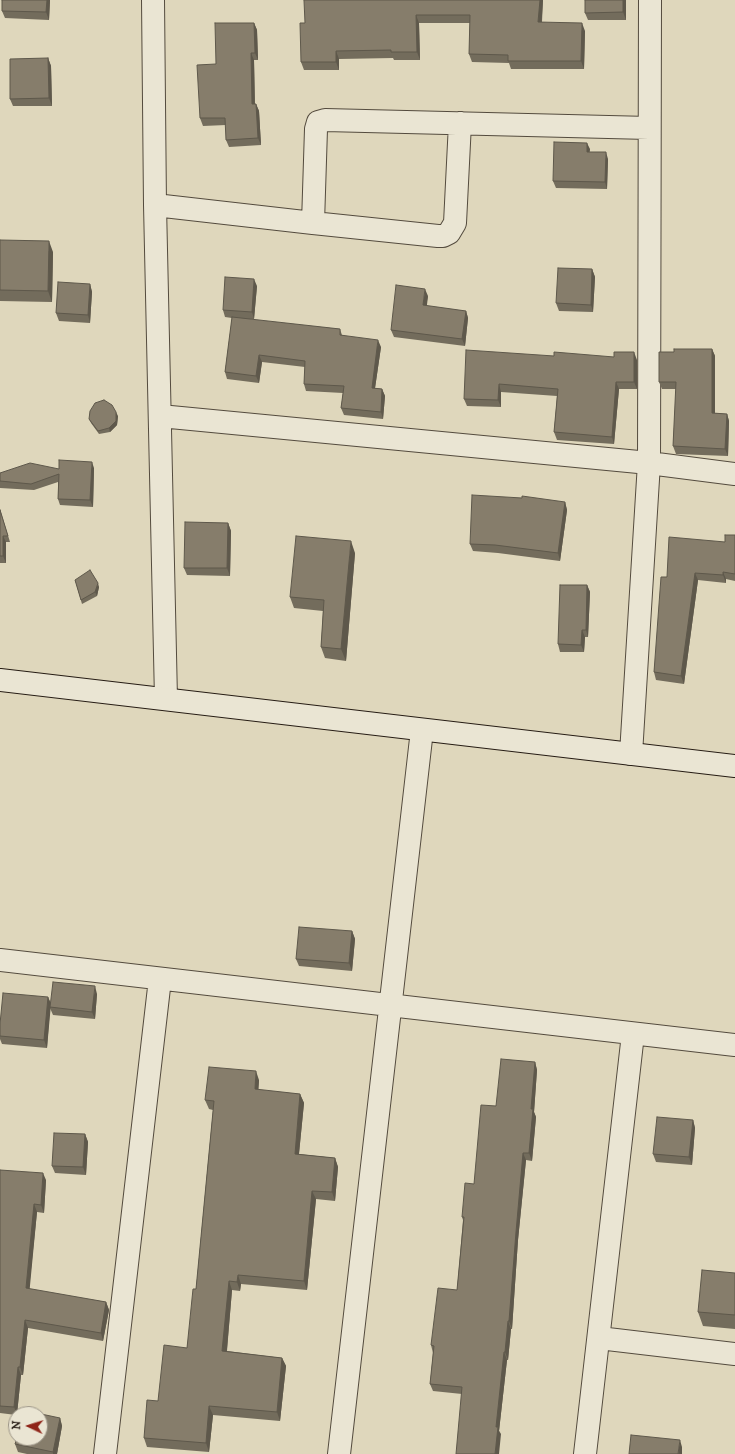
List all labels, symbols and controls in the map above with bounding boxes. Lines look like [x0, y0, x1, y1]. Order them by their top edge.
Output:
north arrow [8, 1406, 48, 1446]
text: N [10, 1420, 24, 1430]

